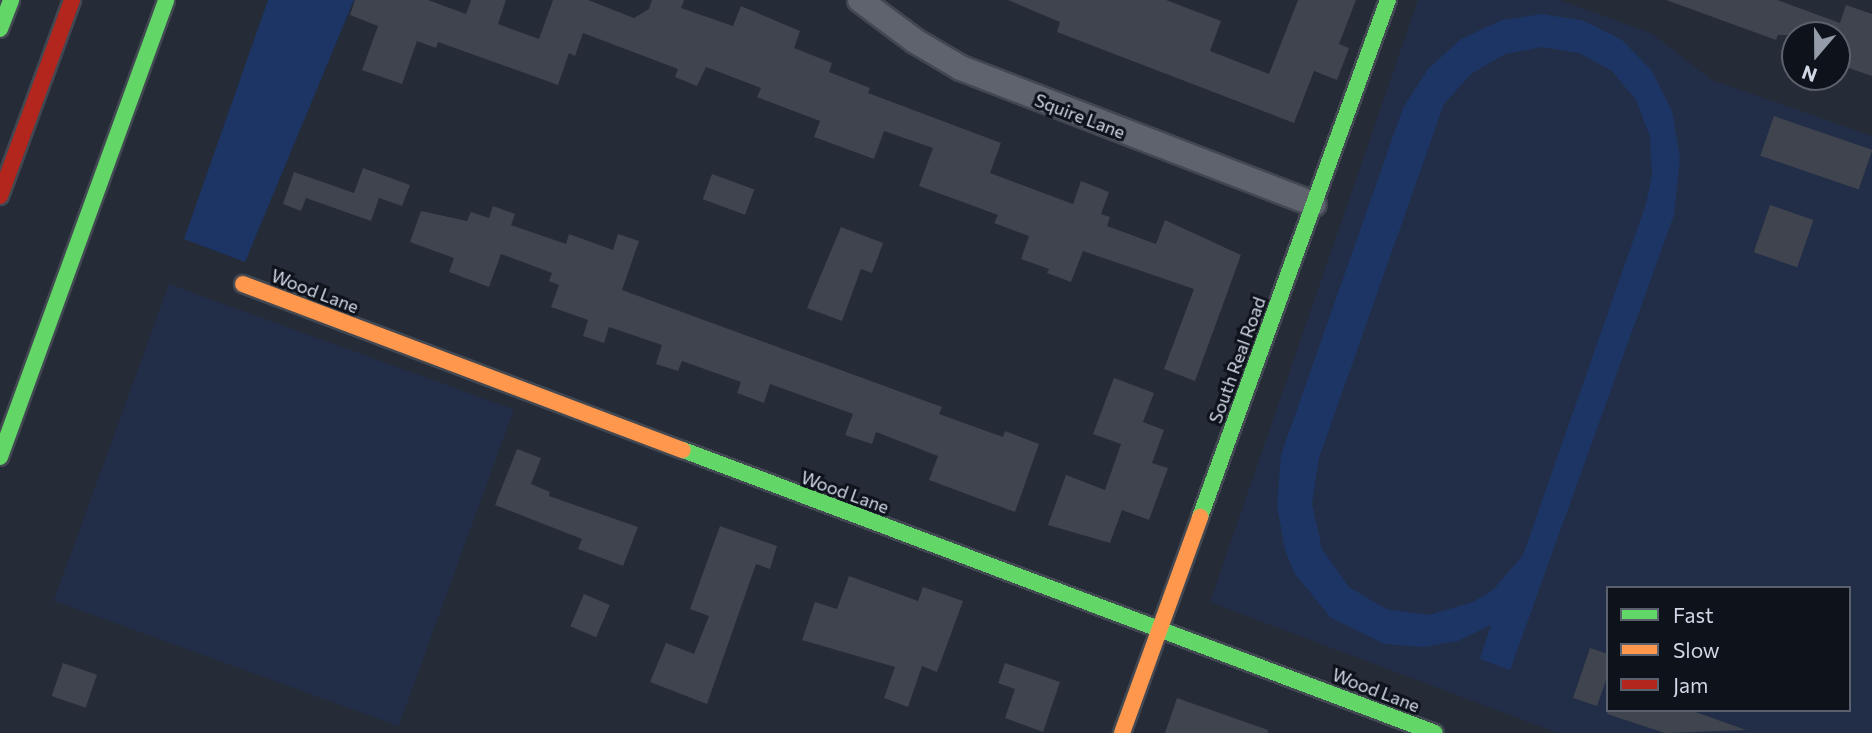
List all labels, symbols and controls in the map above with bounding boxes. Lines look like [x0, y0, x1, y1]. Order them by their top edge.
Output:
north arrow [1781, 21, 1851, 91]
text: N [1799, 61, 1820, 88]
street label: Squire Lane [1032, 89, 1128, 143]
street label: Wood Lane [268, 264, 362, 318]
street label: South Real Road [1204, 294, 1270, 426]
street label: Wood Lane [798, 466, 892, 518]
legend [1606, 586, 1851, 712]
text: Fast [1673, 602, 1714, 627]
text: Slow [1673, 637, 1720, 662]
street label: Wood Lane [1329, 663, 1423, 717]
text: Jam [1673, 672, 1708, 697]

